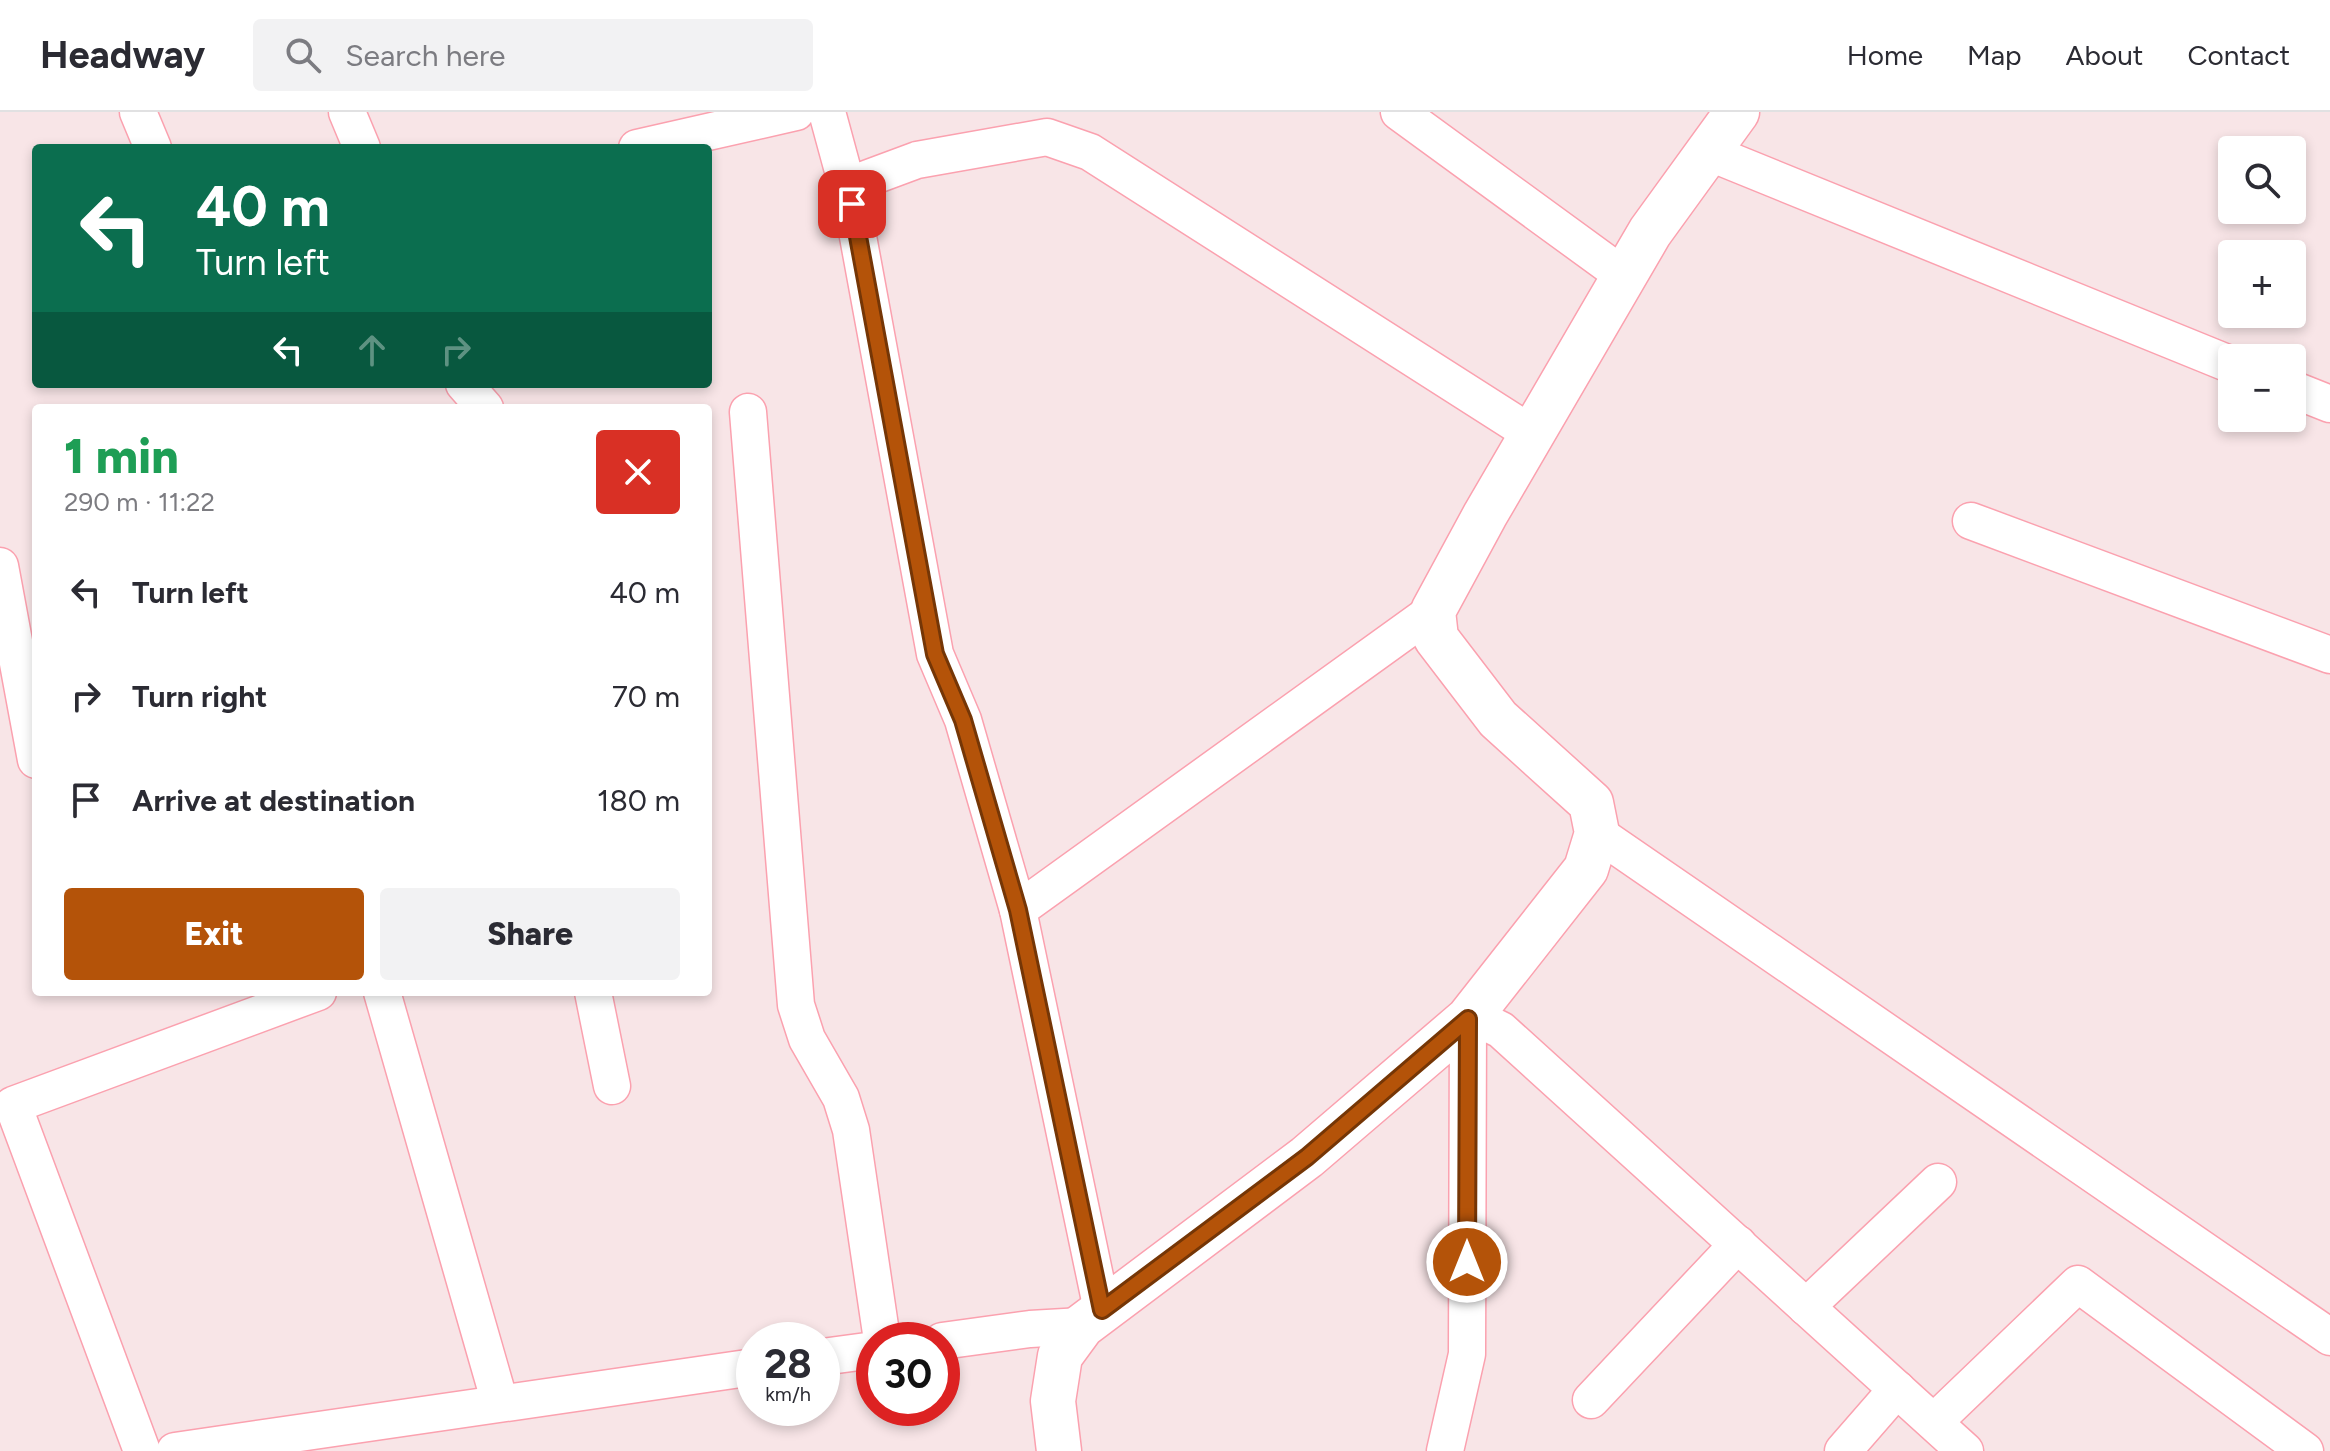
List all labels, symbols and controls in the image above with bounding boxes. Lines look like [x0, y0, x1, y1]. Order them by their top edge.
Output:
search box [253, 19, 813, 91]
text: Headway [40, 32, 205, 78]
icon: search [281, 33, 325, 77]
text: Search here [345, 37, 505, 74]
text: Home [1847, 38, 1923, 72]
text: Map [1967, 38, 2022, 72]
text: About [2066, 38, 2143, 72]
text: Contact [2187, 38, 2290, 72]
map controls [2218, 136, 2306, 432]
button: search [2218, 136, 2306, 224]
pin [818, 170, 886, 238]
text: 40 m [196, 173, 330, 240]
icon: left [64, 176, 168, 280]
icon: arrive [830, 182, 874, 226]
button: + [2218, 240, 2306, 328]
text: Turn left [196, 241, 330, 284]
icon: left [266, 328, 310, 372]
icon: ahead [350, 328, 394, 372]
icon: right [434, 328, 478, 372]
button: − [2218, 344, 2306, 432]
text: 1 min [64, 427, 179, 485]
button: close [596, 430, 680, 514]
text: 290 m · 11:22 [64, 486, 215, 518]
icon: left [64, 570, 108, 614]
text: Turn left [132, 574, 249, 611]
text: 40 m [609, 574, 680, 611]
icon: right [64, 674, 108, 718]
text: Turn right [132, 678, 267, 715]
text: 70 m [612, 678, 680, 715]
icon: arrive [64, 778, 108, 822]
text: Arrive at destination [132, 782, 415, 819]
text: 180 m [597, 782, 680, 819]
button: Exit [64, 888, 364, 980]
button: Share [380, 888, 680, 980]
position arrow [1425, 1220, 1509, 1304]
speed limit sign: 30 [856, 1322, 960, 1426]
text: 28 [764, 1340, 812, 1388]
text: km/h [765, 1382, 811, 1406]

